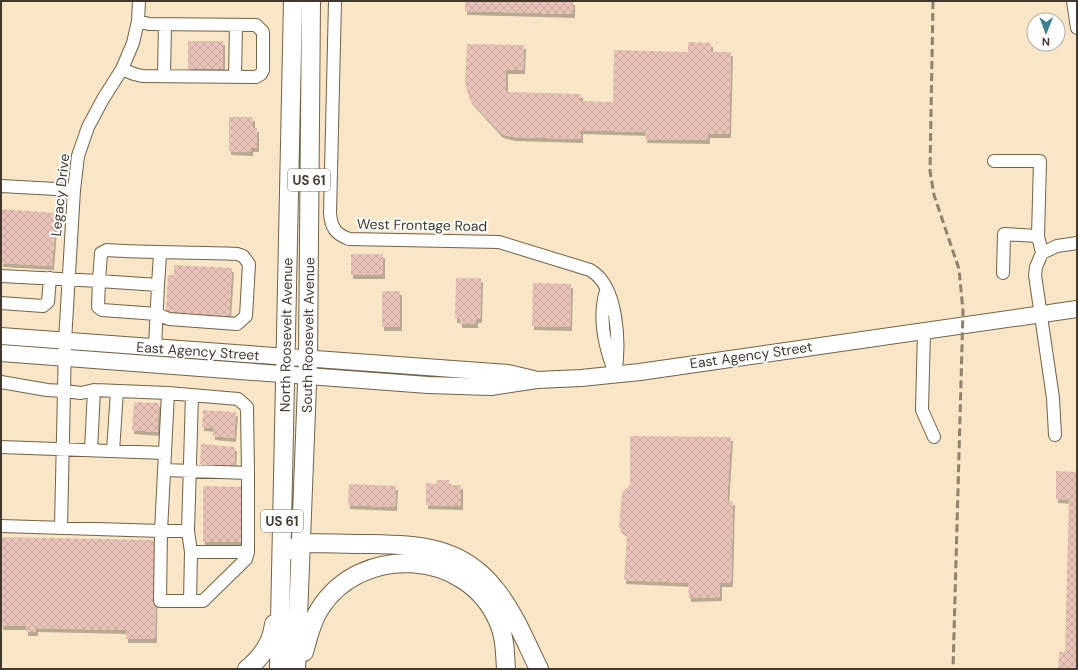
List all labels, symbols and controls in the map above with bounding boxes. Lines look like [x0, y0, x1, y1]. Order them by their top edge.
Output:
north arrow [1026, 12, 1066, 52]
text: N [1042, 35, 1050, 49]
street label: Legacy Drive [47, 153, 73, 237]
road number: US 61 [288, 169, 330, 191]
street label: West Frontage Road [357, 215, 487, 235]
street label: South Roosevelt Avenue [298, 257, 318, 413]
street label: North Roosevelt Avenue [276, 258, 296, 412]
street label: East Agency Street [689, 337, 813, 373]
street label: East Agency Street [136, 338, 260, 364]
road number: US 61 [261, 510, 303, 532]

